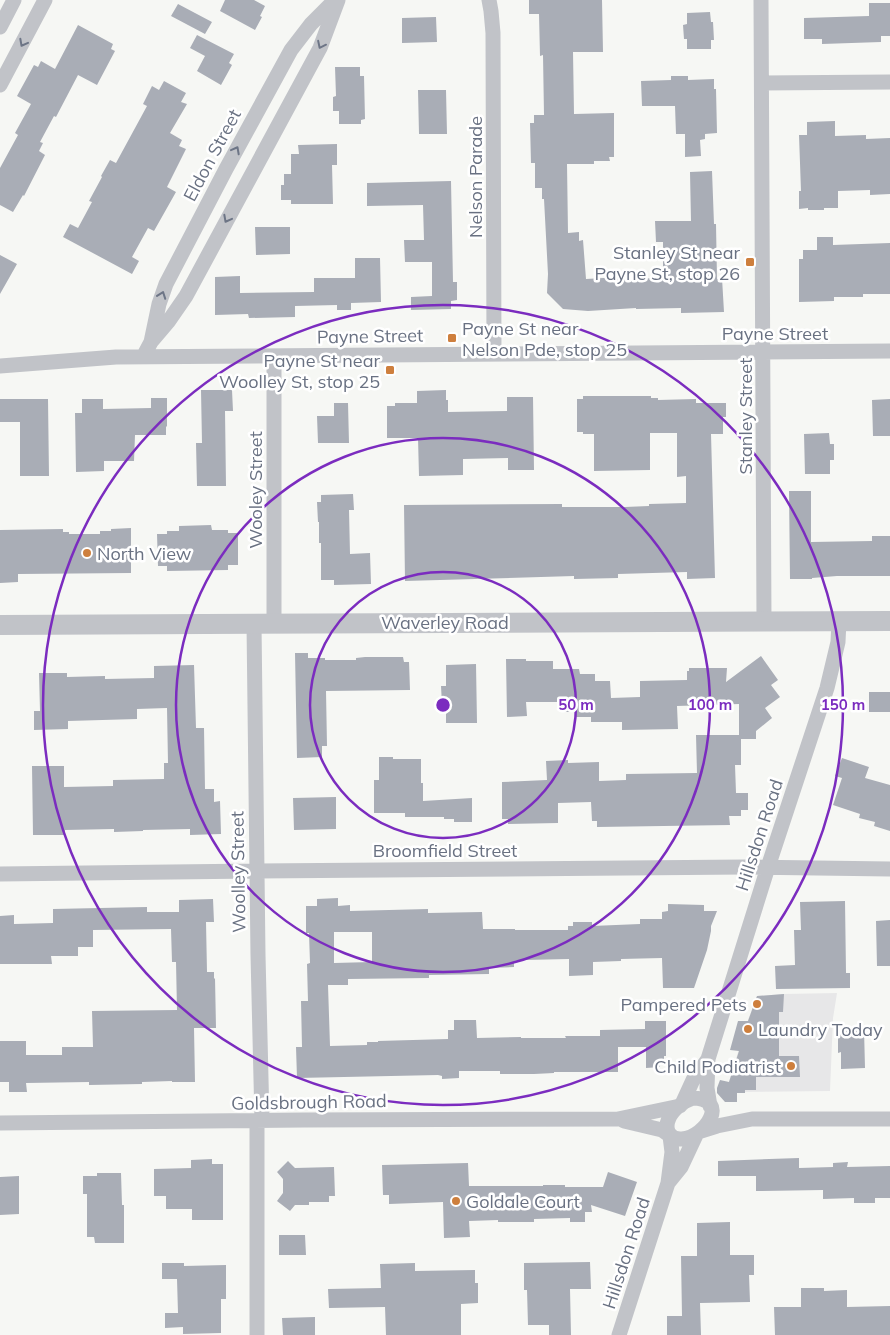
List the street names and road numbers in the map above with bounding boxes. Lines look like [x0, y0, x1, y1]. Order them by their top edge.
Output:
street label: Eldon Street [178, 105, 246, 205]
street label: Nelson Parade [464, 116, 487, 238]
street label: Payne Street [722, 322, 828, 345]
street label: Payne Street [317, 324, 423, 348]
street label: Stanley Street [734, 358, 757, 474]
street label: Wooley Street [244, 431, 267, 549]
street label: Waverley Road [381, 611, 509, 634]
street label: Hillsdon Road [730, 776, 788, 894]
street label: Woolley Street [225, 811, 251, 933]
street label: Broomfield Street [373, 839, 517, 862]
street label: Goldsbrough Road [231, 1089, 387, 1115]
street label: Hillsdon Road [597, 1194, 655, 1312]

